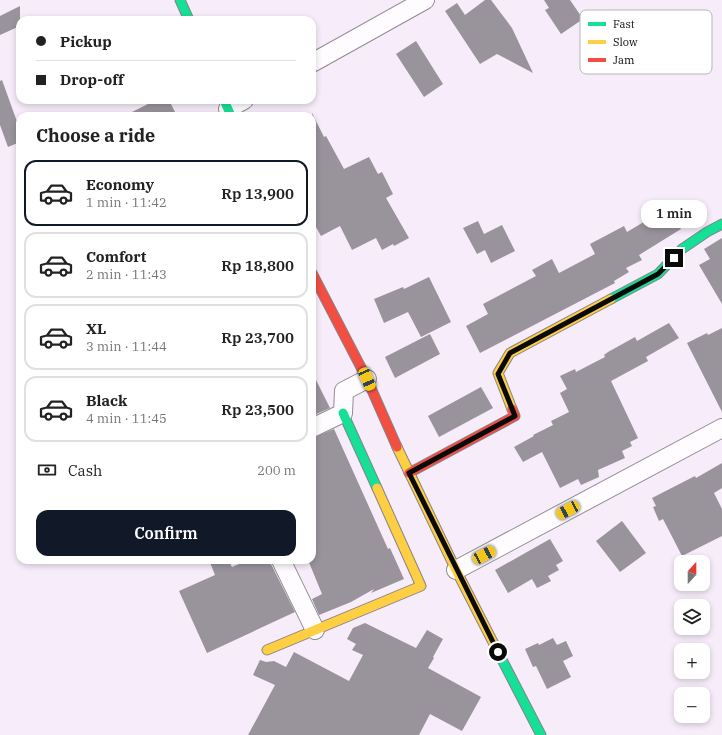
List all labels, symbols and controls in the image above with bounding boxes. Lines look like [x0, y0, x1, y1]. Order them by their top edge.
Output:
legend [580, 10, 712, 74]
text: Fast [613, 17, 635, 31]
text: Pickup [60, 32, 112, 51]
text: Slow [613, 35, 638, 49]
text: Jam [613, 53, 635, 67]
text: Drop-off [60, 70, 124, 89]
text: Choose a ride [36, 124, 155, 147]
icon: car [38, 175, 74, 211]
text: Economy [86, 175, 154, 194]
text: Rp 13,900 [221, 184, 294, 203]
text: 1 min · 11:42 [86, 194, 167, 211]
callout: 1 min [641, 200, 707, 228]
text: 1 min [656, 205, 692, 222]
icon: car [38, 247, 74, 283]
text: Comfort [86, 247, 146, 266]
route end [665, 249, 683, 267]
text: Rp 18,800 [221, 256, 294, 275]
text: 2 min · 11:43 [86, 266, 167, 283]
icon: car [38, 319, 74, 355]
text: XL [86, 319, 106, 338]
text: Rp 23,700 [221, 328, 294, 347]
text: 3 min · 11:44 [86, 338, 167, 355]
car [357, 366, 377, 392]
icon: car [38, 391, 74, 427]
text: Black [86, 391, 127, 410]
text: Rp 23,500 [221, 400, 294, 419]
text: 4 min · 11:45 [86, 410, 167, 427]
icon: cash [36, 459, 58, 481]
text: Cash [68, 461, 102, 480]
text: 200 m [257, 462, 296, 479]
car [555, 499, 581, 521]
button: Confirm [36, 510, 296, 556]
car [471, 544, 497, 566]
north arrow [674, 555, 710, 591]
map controls [674, 555, 710, 723]
button: layers [674, 599, 710, 635]
route start [489, 643, 507, 661]
button: + [674, 643, 710, 679]
button: − [674, 687, 710, 723]

